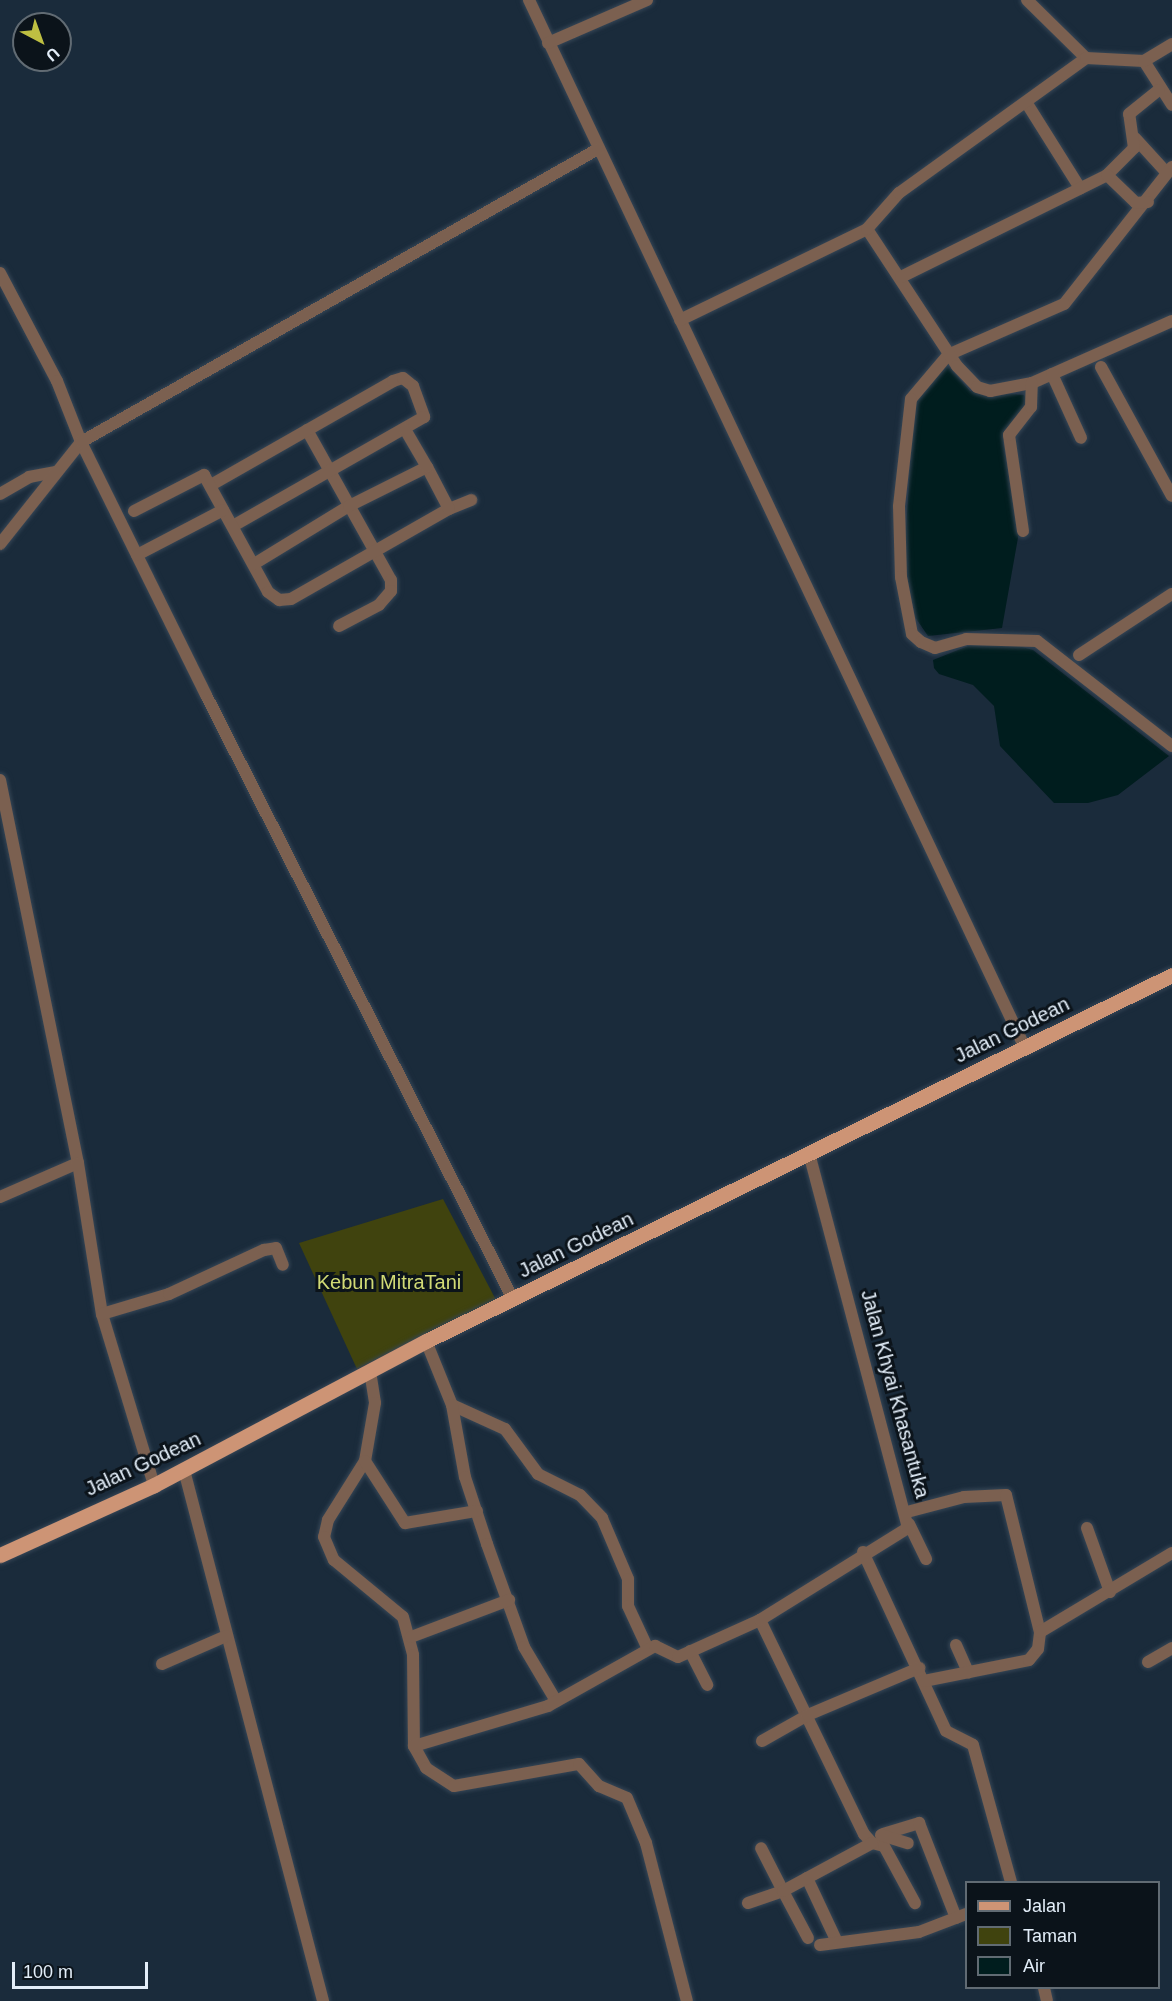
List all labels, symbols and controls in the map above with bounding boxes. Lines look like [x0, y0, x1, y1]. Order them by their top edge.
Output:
north arrow [12, 12, 72, 72]
text: U [43, 44, 63, 65]
street label: Jalan Godean [951, 992, 1073, 1068]
street label: Jalan Godean [515, 1207, 637, 1283]
park label: Kebun MitraTani [317, 1270, 461, 1294]
street label: Jalan Khyai Khasantuka [856, 1287, 934, 1501]
street label: Jalan Godean [81, 1427, 205, 1501]
legend [965, 1881, 1160, 1989]
text: Jalan [1023, 1896, 1066, 1916]
text: Taman [1023, 1926, 1077, 1946]
scale bar [15, 1950, 152, 1988]
text: Air [1023, 1956, 1045, 1976]
text: 100 m [23, 1962, 73, 1982]

